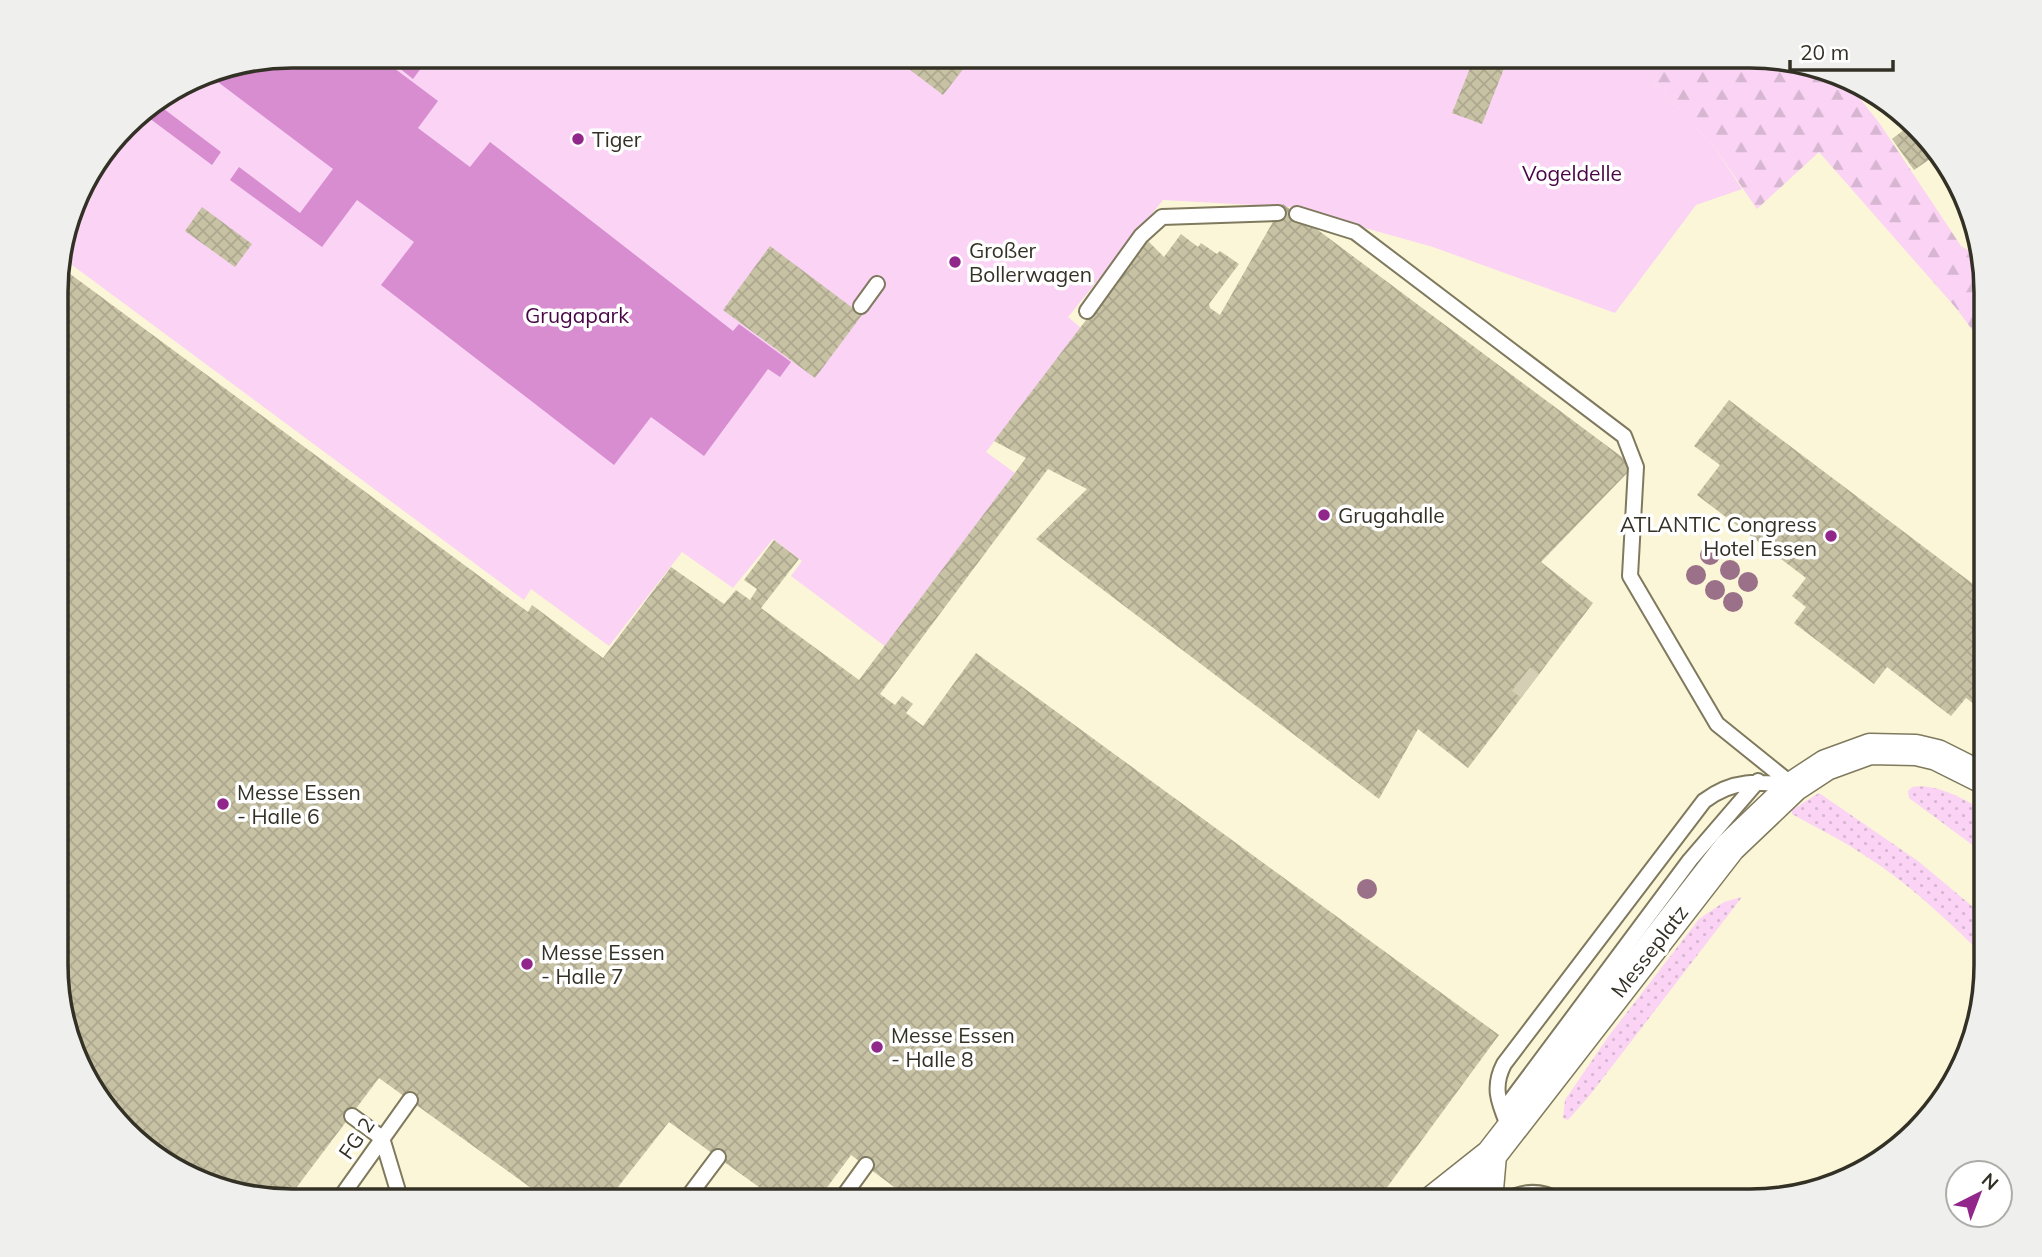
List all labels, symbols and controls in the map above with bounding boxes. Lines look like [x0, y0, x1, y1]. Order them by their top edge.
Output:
scale bar [1790, 28, 1893, 72]
text: 20 m [1800, 39, 1849, 65]
place label: Tiger [592, 126, 642, 152]
marker: Tiger [570, 131, 586, 147]
park label: Vogeldelle [1522, 160, 1622, 186]
place label: Großer Bollerwagen [969, 237, 1092, 287]
marker: Großer Bollerwagen [947, 254, 963, 270]
park label: Grugapark [525, 302, 629, 328]
place label: Grugahalle [1338, 502, 1445, 528]
marker: Grugahalle [1316, 507, 1332, 523]
place label: ATLANTIC Congress Hotel Essen [1620, 511, 1817, 561]
marker: ATLANTIC Congress Hotel Essen [1823, 528, 1839, 544]
place label: Messe Essen - Halle 6 [237, 779, 361, 829]
marker: Messe Essen - Halle 6 [215, 796, 231, 812]
street label: Messeplatz [1605, 900, 1693, 1002]
place label: Messe Essen - Halle 7 [541, 939, 665, 989]
marker: Messe Essen - Halle 7 [519, 956, 535, 972]
place label: Messe Essen - Halle 8 [891, 1022, 1015, 1072]
marker: Messe Essen - Halle 8 [869, 1039, 885, 1055]
street label: FG 2 [332, 1112, 380, 1164]
north arrow [1944, 1159, 2014, 1229]
text: N [1977, 1168, 2004, 1195]

